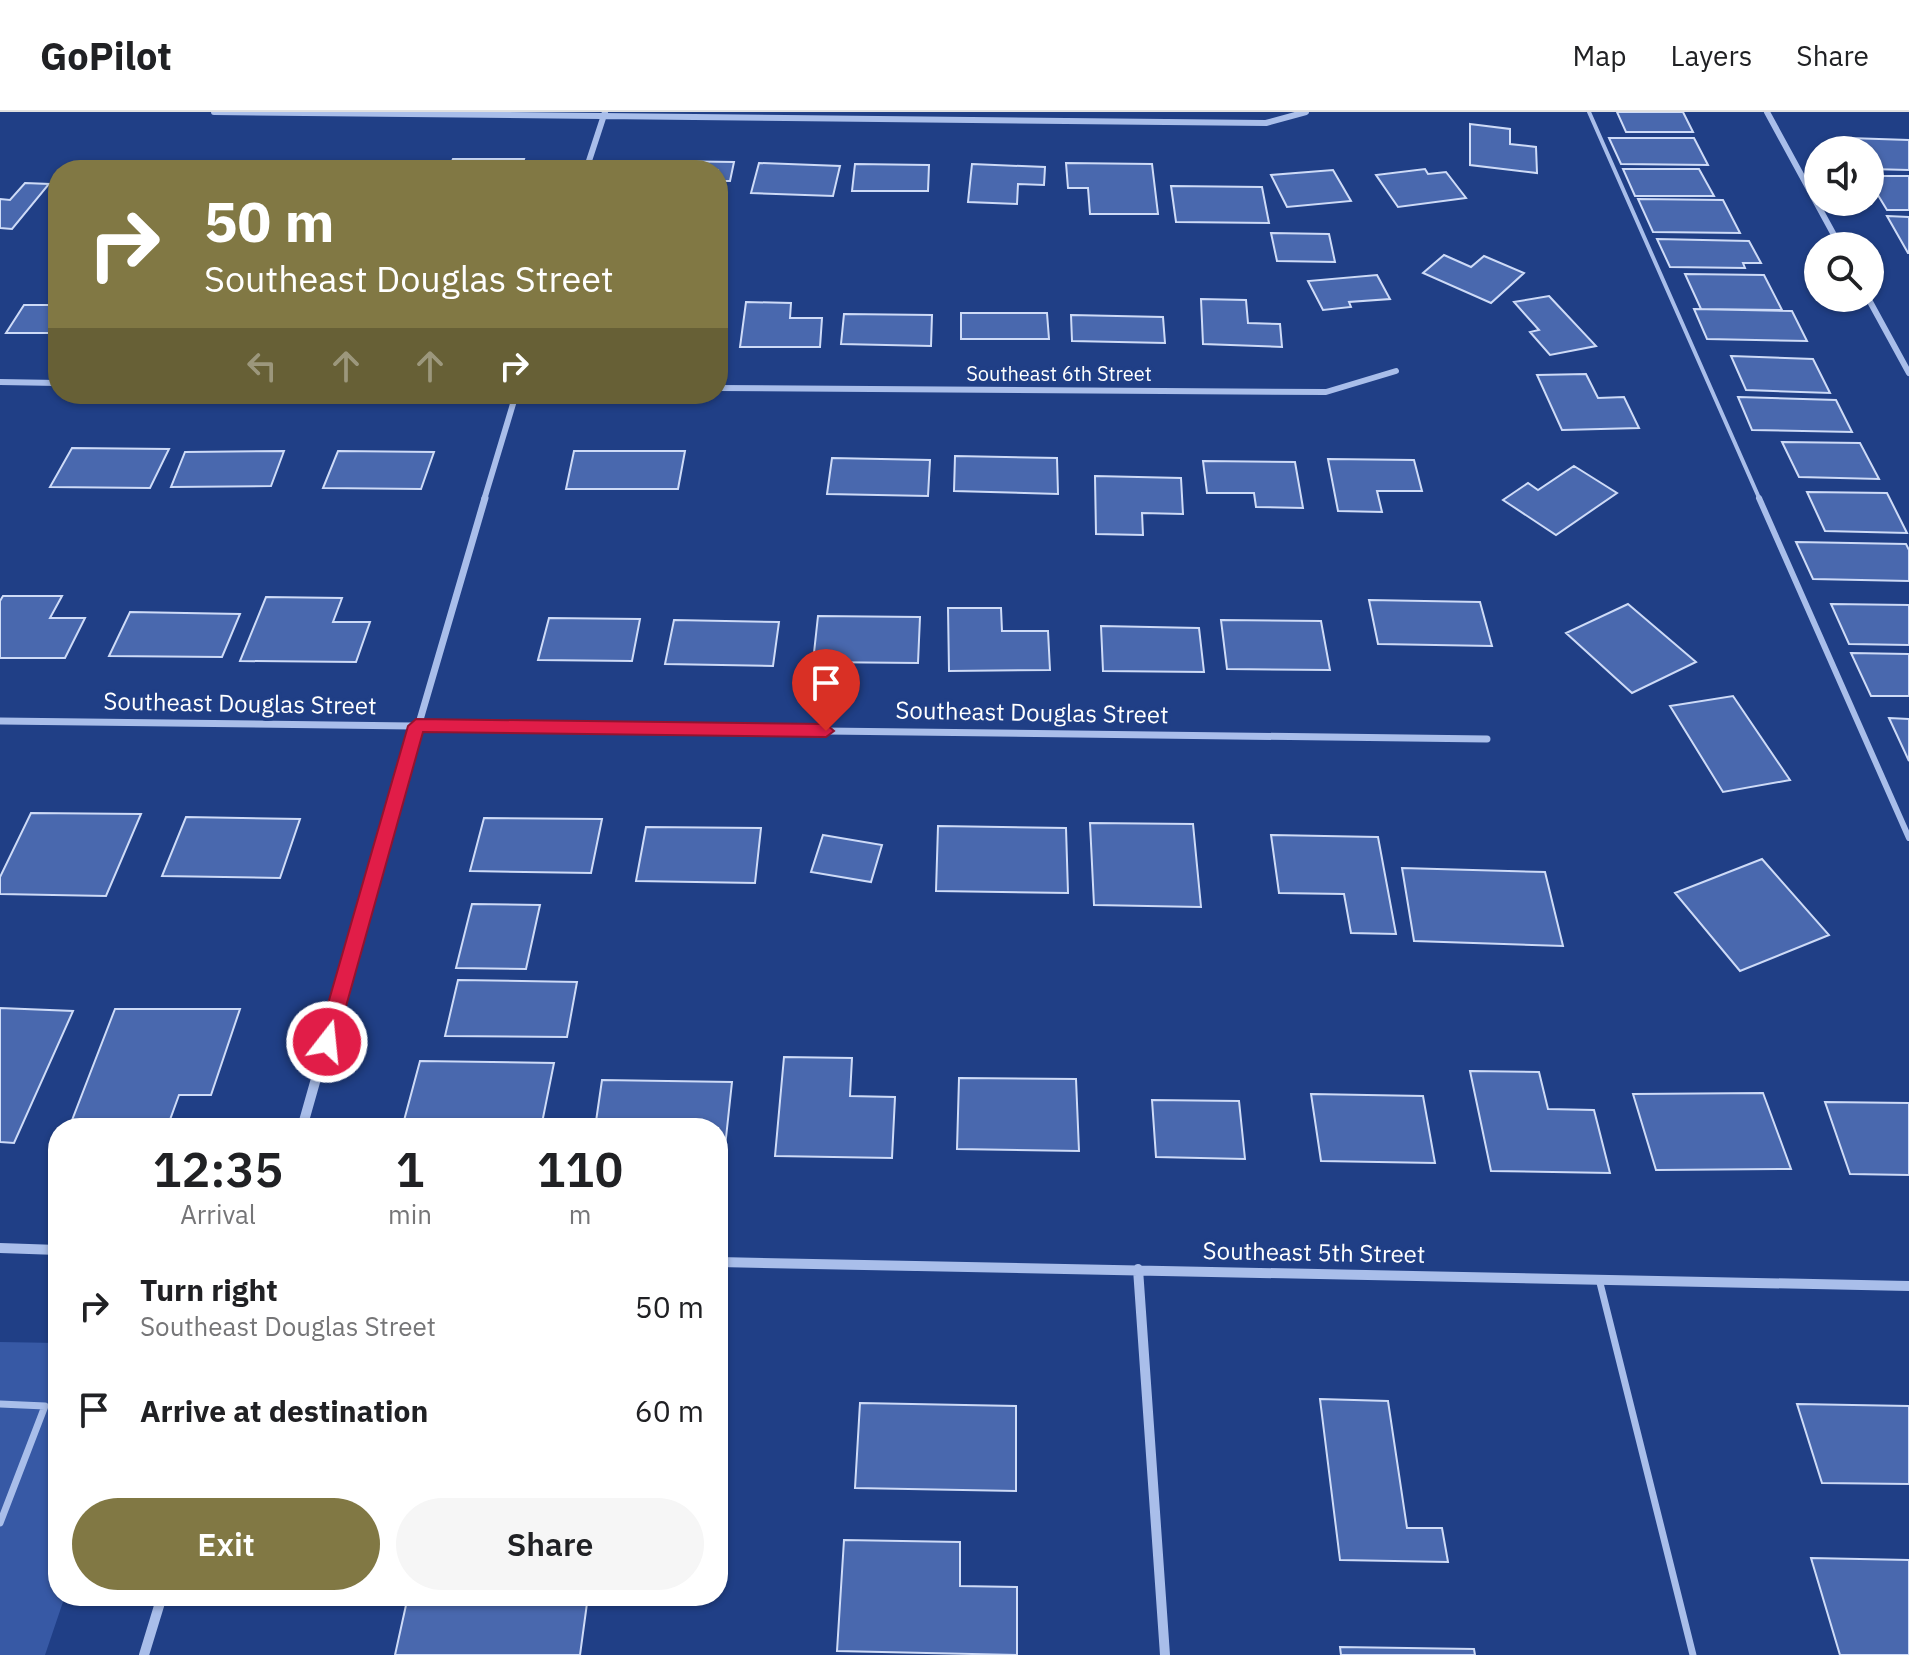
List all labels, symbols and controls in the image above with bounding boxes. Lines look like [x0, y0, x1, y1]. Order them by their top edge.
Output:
text: GoPilot [40, 31, 172, 80]
text: Map [1572, 37, 1626, 74]
text: Layers [1670, 37, 1752, 74]
text: Share [1796, 37, 1869, 74]
map controls [1804, 136, 1884, 312]
button: sound [1804, 136, 1884, 216]
text: 50 m [204, 185, 334, 257]
icon: right [72, 192, 176, 296]
button: search [1804, 232, 1884, 312]
text: Southeast Douglas Street [204, 255, 614, 302]
icon: left [240, 344, 284, 388]
icon: ahead [324, 344, 368, 388]
icon: ahead [408, 344, 452, 388]
icon: right [492, 344, 536, 388]
street label: Southeast 6th Street [966, 360, 1152, 387]
pin [792, 649, 860, 731]
icon: arrive [804, 661, 848, 705]
street label: Southeast Douglas Street [103, 685, 377, 721]
street label: Southeast Douglas Street [895, 694, 1169, 730]
position arrow [285, 1000, 369, 1084]
text: 12:35 [153, 1138, 283, 1200]
text: 1 [396, 1138, 424, 1200]
text: 110 [537, 1138, 623, 1200]
text: Arrival [180, 1197, 256, 1231]
text: min [388, 1197, 432, 1231]
text: m [569, 1197, 591, 1231]
street label: Southeast 5th Street [1202, 1234, 1426, 1270]
text: Turn right [140, 1270, 278, 1309]
icon: right [72, 1284, 116, 1328]
text: 50 m [635, 1287, 704, 1326]
text: Southeast Douglas Street [140, 1309, 436, 1343]
icon: arrive [72, 1388, 116, 1432]
text: Arrive at destination [140, 1391, 428, 1430]
text: 60 m [635, 1391, 704, 1430]
button: Exit [72, 1498, 380, 1590]
button: Share [396, 1498, 704, 1590]

